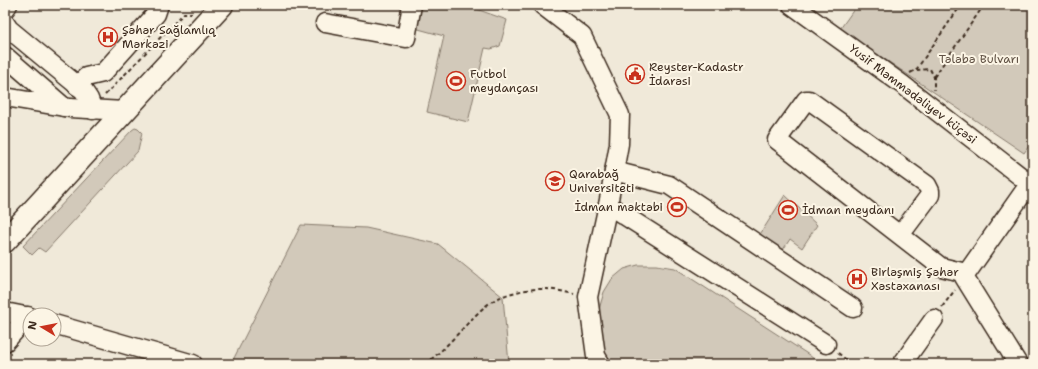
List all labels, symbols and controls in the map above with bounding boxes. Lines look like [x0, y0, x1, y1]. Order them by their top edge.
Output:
place label: Şəhər Sağlamlıq Mərkəzi [122, 22, 216, 52]
hospital icon: Şəhər Sağlamlıq Mərkəzi [97, 26, 119, 48]
street label: Yusif Məmmədəliyev küçəsi [846, 41, 980, 147]
park label: Tələbə Bulvarı [939, 51, 1019, 67]
place label: Reyster-Kadastr İdarəsi [649, 59, 744, 89]
public building icon: Reyster-Kadastr İdarəsi [624, 63, 646, 85]
place label: Futbol meydançası [470, 66, 539, 96]
sports icon: Futbol meydançası [445, 70, 467, 92]
place label: Qarabağ Universiteti [569, 166, 634, 196]
school or university icon: Qarabağ Universiteti [544, 170, 566, 192]
sports icon: İdman məktəbi [666, 196, 688, 218]
place label: İdman məktəbi [574, 199, 663, 215]
sports icon: İdman meydanı [777, 199, 799, 221]
place label: İdman meydanı [802, 202, 894, 218]
place label: Birləşmiş Şəhər Xəstəxanası [871, 264, 959, 294]
hospital icon: Birləşmiş Şəhər Xəstəxanası [846, 268, 868, 290]
north arrow [22, 307, 62, 347]
text: N [25, 319, 41, 331]

